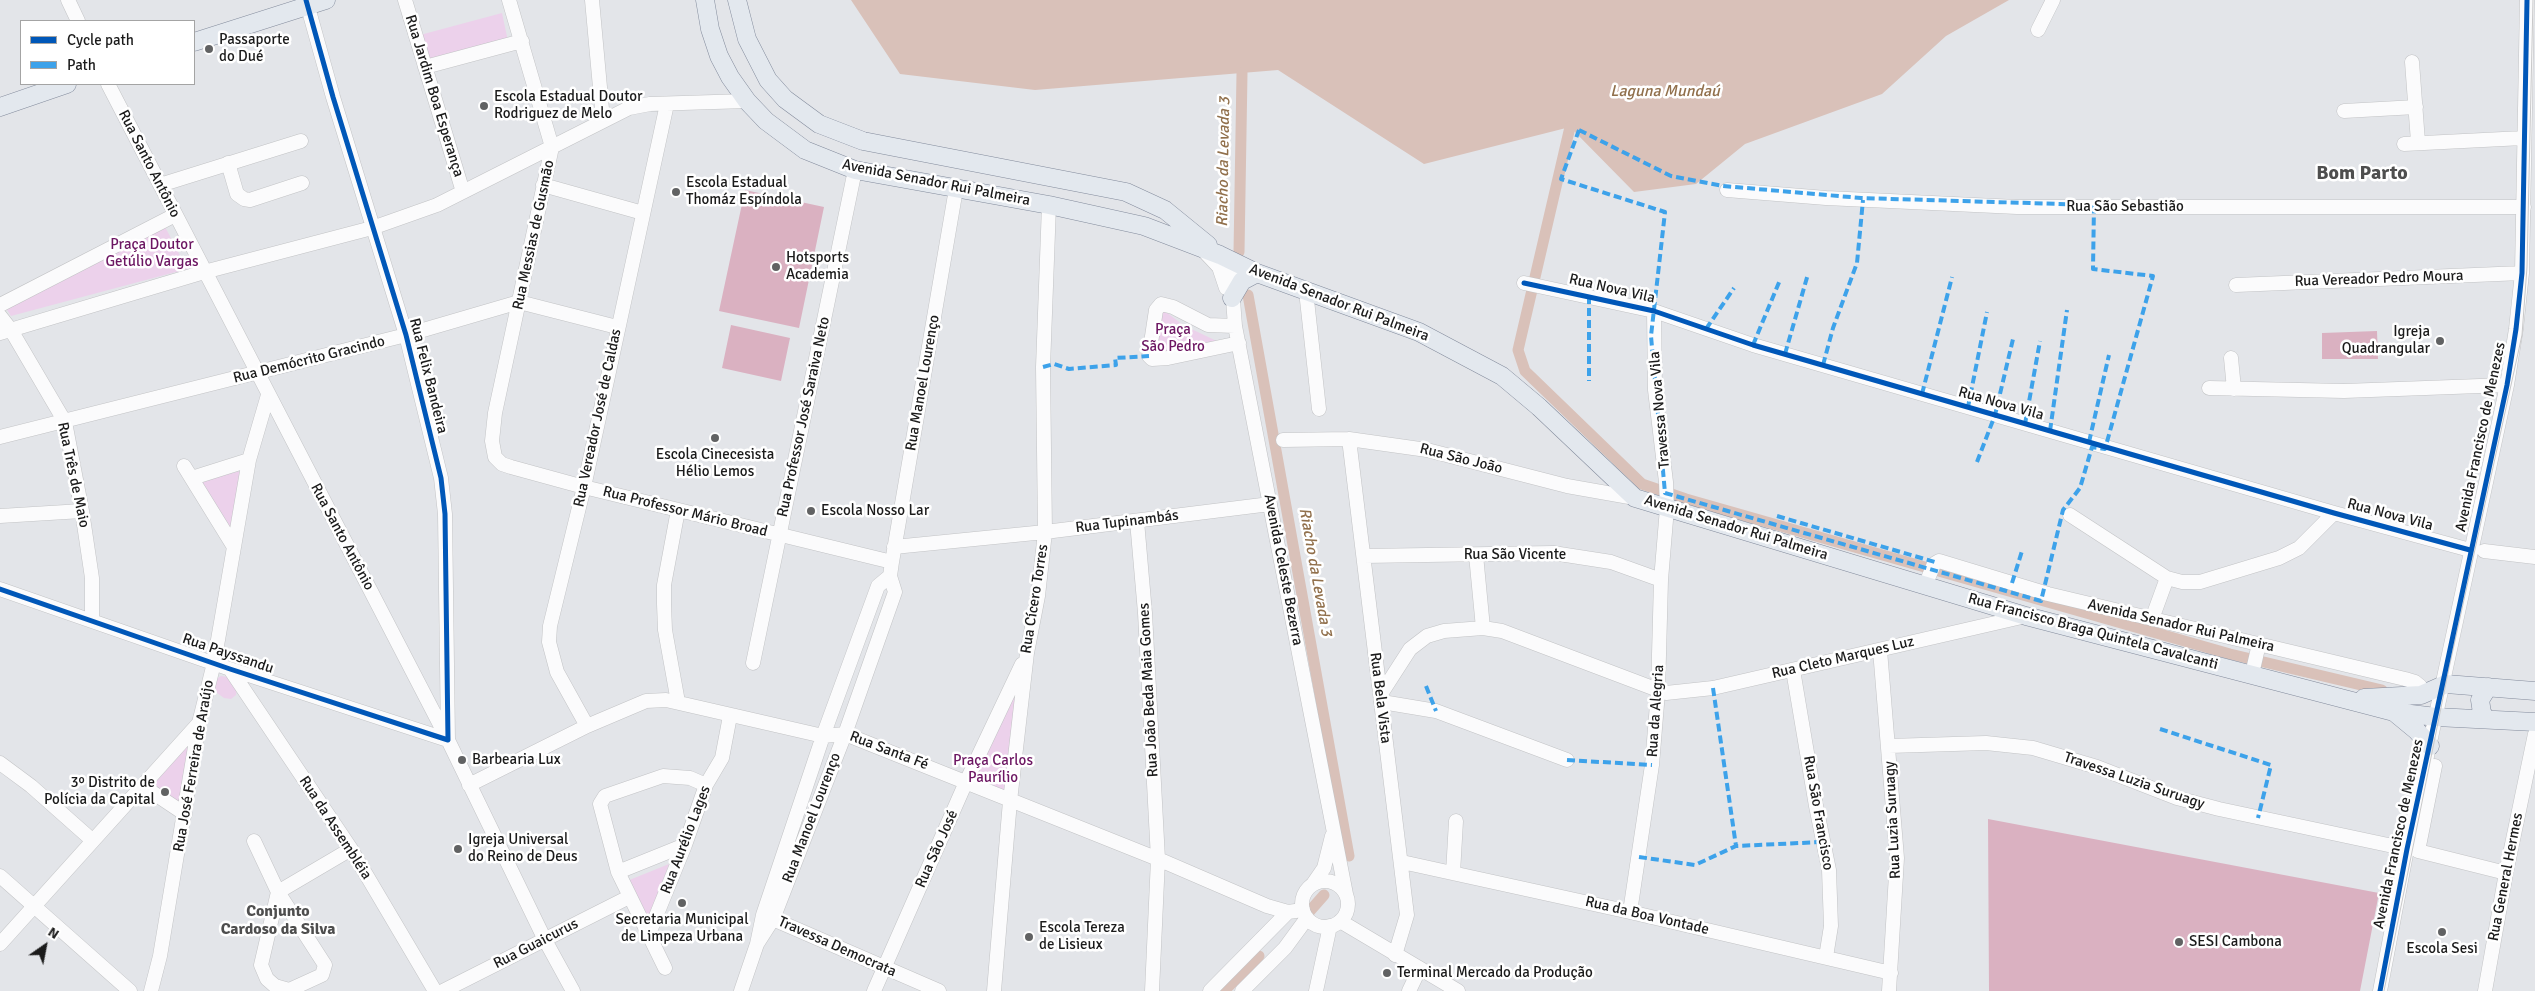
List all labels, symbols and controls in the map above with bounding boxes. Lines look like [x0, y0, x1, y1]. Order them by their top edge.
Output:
street label: Rua Jardim Boa Esperança [401, 13, 467, 179]
legend [20, 20, 195, 85]
text: Cycle path [67, 31, 134, 49]
place label: Passaporte do Dué [219, 31, 290, 66]
marker: Passaporte do Dué [203, 43, 215, 55]
text: Path [67, 56, 96, 74]
water label: Laguna Mundaú [1610, 82, 1720, 102]
place label: Escola Estadual Doutor Rodriguez de Melo [494, 88, 643, 123]
water label: Riacho da Levada 3 [1213, 97, 1235, 227]
marker: Escola Estadual Doutor Rodriguez de Melo [478, 100, 490, 112]
street label: Rua Santo Antônio [114, 107, 184, 221]
street label: Avenida Senador Rui Palmeira [840, 156, 1032, 210]
street label: Rua Messias de Gusmão [509, 159, 559, 311]
district label: Bom Parto [2316, 162, 2408, 186]
place label: Escola Estadual Thomáz Espíndola [686, 174, 802, 209]
marker: Escola Estadual Thomáz Espíndola [670, 186, 682, 198]
street label: Rua São Sebastião [2066, 198, 2184, 216]
park label: Praça Doutor Getúlio Vargas [105, 236, 199, 271]
place label: Hotsports Academia [786, 249, 849, 284]
street label: Avenida Senador Rui Palmeira [1247, 260, 1431, 346]
marker: Hotsports Academia [770, 261, 782, 273]
street label: Rua Vereador Pedro Moura [2294, 267, 2464, 291]
street label: Rua Nova Vila [1567, 270, 1657, 308]
street label: Rua Manoel Lourenço [902, 314, 944, 452]
street label: Rua Professor José Saraiva Neto [774, 315, 834, 519]
street label: Rua Felix Bandeira [405, 316, 451, 436]
park label: Praça São Pedro [1141, 321, 1205, 356]
place label: Igreja Quadrangular [2342, 323, 2430, 358]
street label: Rua Vereador José de Caldas [570, 327, 626, 509]
street label: Rua Demócrito Gracindo [231, 332, 387, 388]
marker: Igreja Quadrangular [2434, 335, 2446, 347]
street label: Avenida Francisco de Menezes [2452, 341, 2510, 533]
street label: Travessa Nova Vila [1646, 351, 1674, 469]
street label: Rua Nova Vila [1956, 383, 2046, 425]
street label: Rua Três de Maio [53, 421, 93, 529]
marker: Escola Cinecesista Hélio Lemos [709, 432, 721, 444]
street label: Rua São João [1418, 440, 1504, 478]
place label: Escola Cinecesista Hélio Lemos [656, 446, 774, 481]
street label: Rua Santo Antônio [306, 480, 378, 594]
street label: Rua Professor Mário Broad [601, 483, 769, 541]
street label: Avenida Senador Rui Palmeira [1642, 491, 1830, 565]
street label: Avenida Celeste Bezerra [1259, 493, 1307, 647]
street label: Rua Nova Vila [2345, 495, 2435, 535]
place label: Escola Nosso Lar [821, 502, 929, 520]
marker: Escola Nosso Lar [805, 505, 817, 517]
water label: Riacho da Levada 3 [1294, 506, 1336, 638]
street label: Rua Tupinambás [1074, 507, 1180, 537]
street label: Rua Cícero Torres [1017, 543, 1053, 655]
street label: Rua São Vicente [1464, 546, 1566, 564]
street label: Rua Francisco Braga Quintela Cavalcanti [1966, 590, 2220, 674]
street label: Avenida Senador Rui Palmeira [2086, 596, 2276, 656]
street label: Rua João Beda Maia Gomes [1135, 602, 1163, 778]
street label: Rua Payssandu [180, 630, 276, 678]
street label: Rua Cleto Marques Luz [1770, 633, 1916, 683]
street label: Rua Bela Vista [1365, 651, 1395, 745]
street label: Rua da Alegria [1644, 664, 1668, 758]
street label: Rua José Ferreira de Araújo [170, 679, 218, 853]
street label: Rua Santa Fé [847, 728, 931, 774]
street label: Avenida Francisco de Menezes [2370, 738, 2428, 930]
street label: Travessa Luzia Suruagy [2061, 748, 2207, 814]
street label: Rua Manoel Lourenço [779, 750, 845, 886]
place label: Barbearia Lux [472, 751, 561, 769]
park label: Praça Carlos Paurílio [953, 752, 1033, 787]
marker: Barbearia Lux [456, 754, 468, 766]
street label: Rua São Francisco [1799, 754, 1837, 872]
street label: Rua Luzia Suruagy [1881, 761, 1905, 879]
street label: Rua da Assembléia [295, 773, 375, 883]
place label: 3º Distrito de Polícia da Capital [44, 774, 155, 809]
street label: Rua Aurélio Lages [657, 783, 715, 897]
marker: 3º Distrito de Polícia da Capital [159, 786, 171, 798]
street label: Rua São José [912, 807, 962, 891]
street label: Rua General Hermes [2485, 811, 2527, 943]
place label: Igreja Universal do Reino de Deus [468, 831, 577, 866]
marker: Igreja Universal do Reino de Deus [452, 843, 464, 855]
street label: Rua da Boa Vontade [1583, 893, 1711, 939]
marker: Secretaria Municipal de Limpeza Urbana [676, 897, 688, 909]
district label: Conjunto Cardoso da Silva [221, 902, 335, 940]
place label: Secretaria Municipal de Limpeza Urbana [615, 911, 749, 946]
street label: Travessa Democrata [775, 913, 899, 981]
street label: Rua Guaicurus [491, 915, 581, 973]
place label: Escola Tereza de Lisieux [1039, 919, 1125, 954]
north arrow [20, 921, 70, 971]
text: N [45, 923, 62, 943]
marker: Escola Sesi [2436, 926, 2448, 938]
marker: Escola Tereza de Lisieux [1023, 931, 1035, 943]
place label: SESI Cambona [2189, 933, 2282, 951]
marker: SESI Cambona [2173, 936, 2185, 948]
place label: Escola Sesi [2406, 940, 2478, 958]
place label: Terminal Mercado da Produção [1397, 964, 1593, 982]
marker: Terminal Mercado da Produção [1381, 967, 1393, 979]

